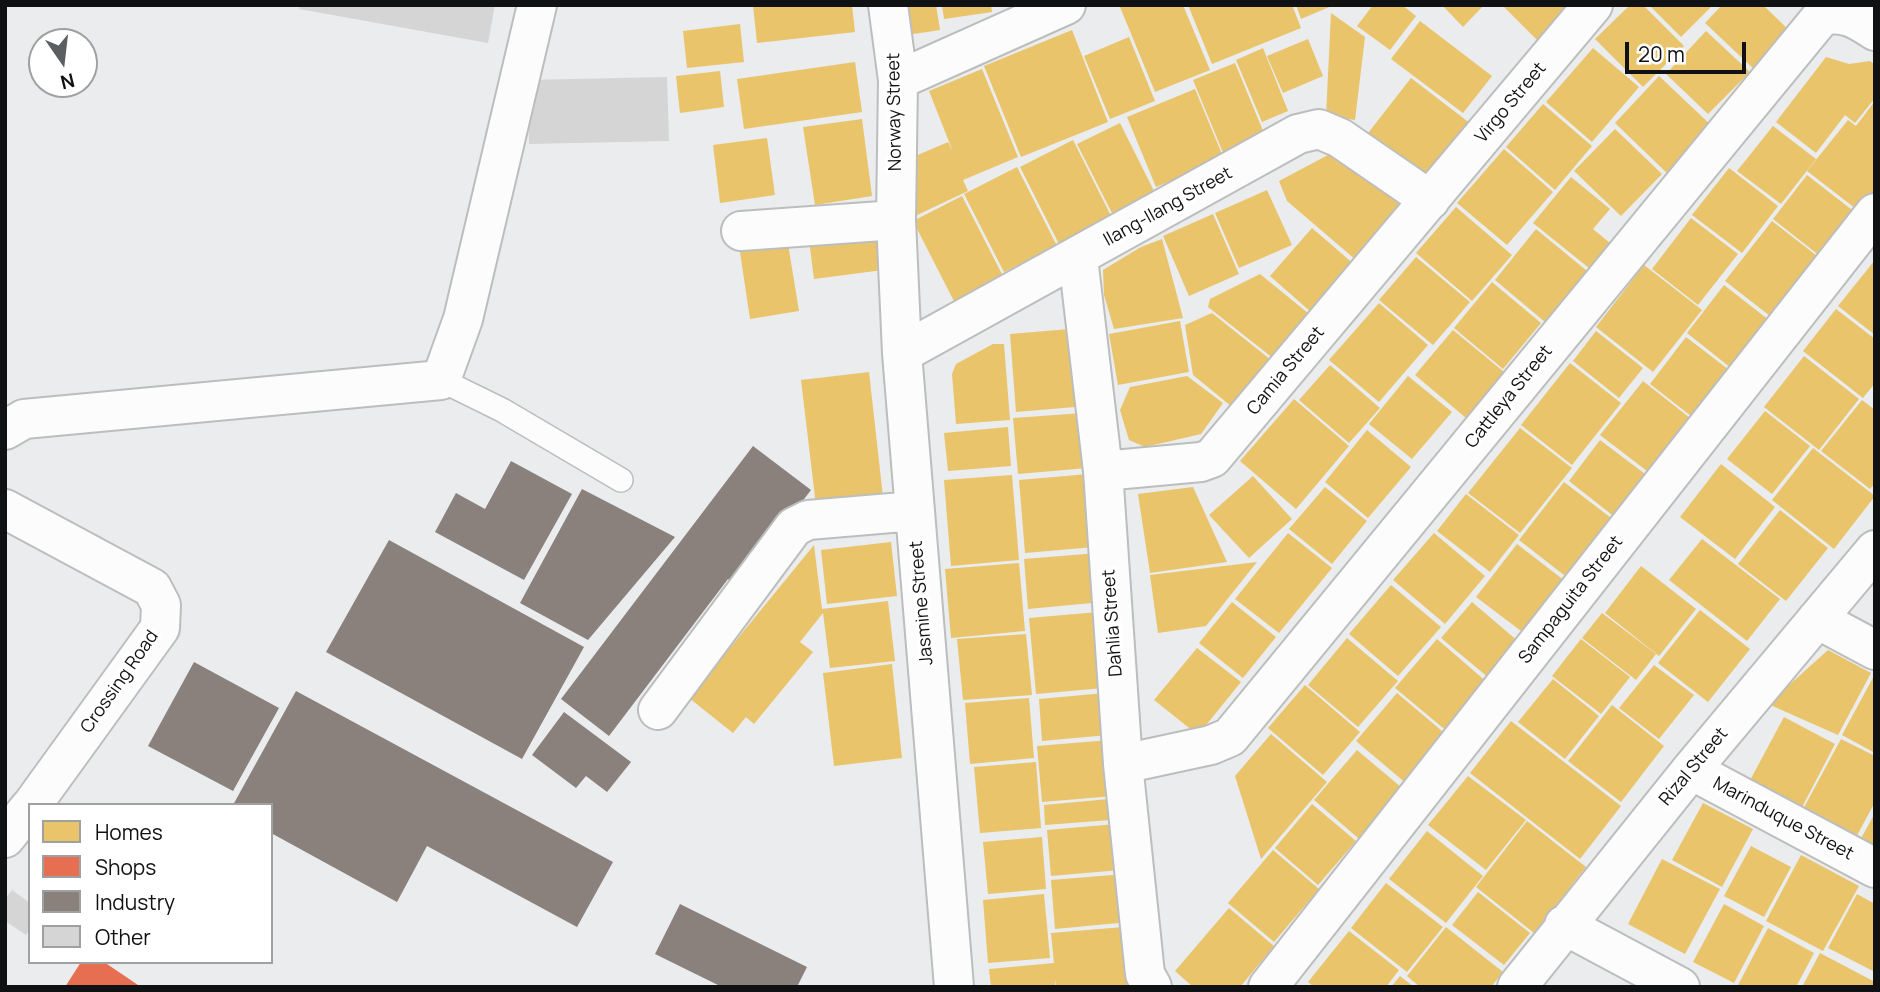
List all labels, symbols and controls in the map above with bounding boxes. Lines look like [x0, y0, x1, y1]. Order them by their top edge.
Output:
north arrow [28, 28, 98, 98]
scale bar [1628, 28, 1749, 72]
text: 20 m [1638, 40, 1685, 68]
street label: Norway Street [883, 53, 907, 171]
street label: Virgo Street [1471, 58, 1551, 148]
text: N [58, 67, 77, 96]
street label: Ilang-Ilang Street [1100, 163, 1236, 251]
street label: Camia Street [1243, 322, 1329, 420]
street label: Cattleya Street [1461, 341, 1557, 453]
street label: Sampaguita Street [1514, 532, 1628, 668]
street label: Jasmine Street [906, 540, 938, 666]
street label: Dahlia Street [1098, 569, 1128, 677]
street label: Crossing Road [77, 626, 163, 738]
street label: Rizal Street [1655, 724, 1733, 810]
street label: Marinduque Street [1709, 773, 1857, 865]
legend [28, 803, 273, 964]
text: Homes [95, 818, 163, 846]
text: Shops [95, 853, 156, 881]
text: Industry [95, 888, 175, 916]
text: Other [95, 923, 151, 951]

